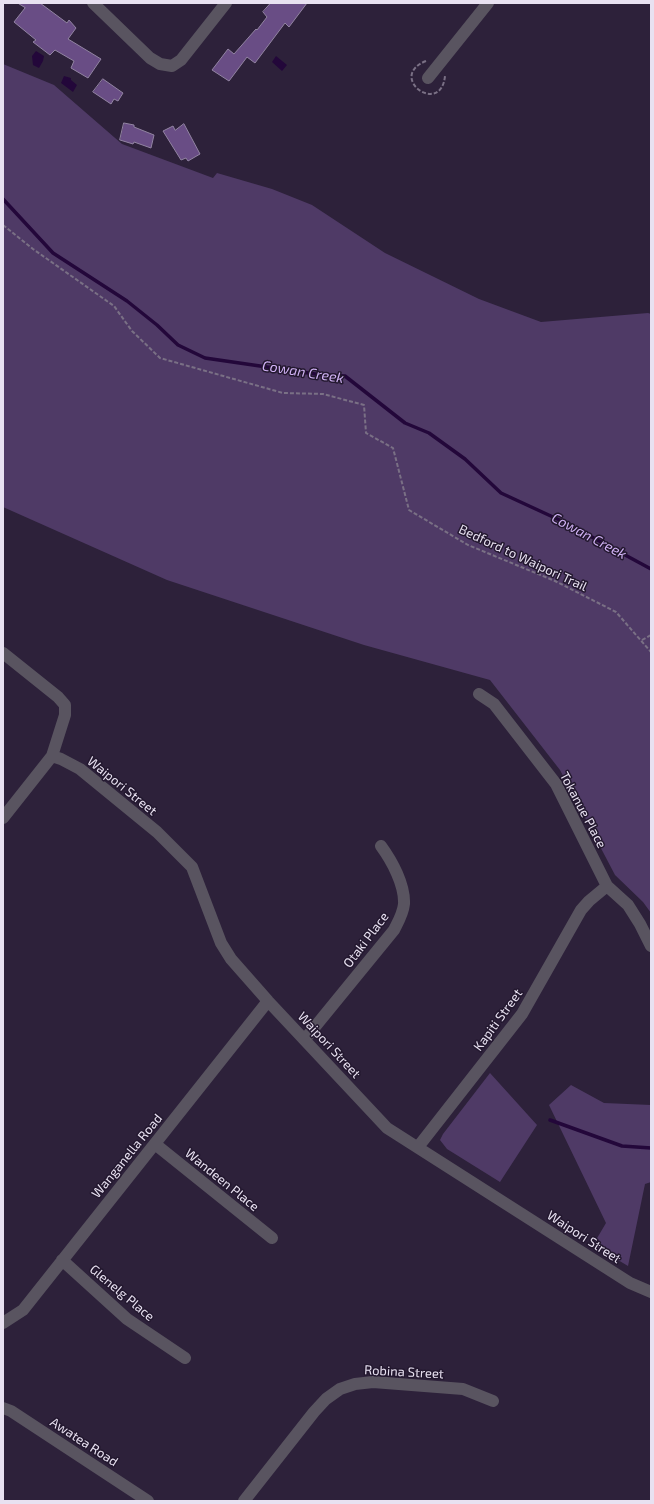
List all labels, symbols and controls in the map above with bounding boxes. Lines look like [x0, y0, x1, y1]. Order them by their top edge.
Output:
water label: Cowan Creek [261, 357, 345, 387]
water label: Cowan Creek [549, 509, 629, 563]
street label: Bedford to Waipori Trail [456, 521, 590, 595]
street label: Waipori Street [84, 753, 160, 819]
street label: Tokanue Place [556, 769, 610, 851]
street label: Otaki Place [340, 909, 392, 971]
street label: Kapiti Street [470, 986, 526, 1054]
street label: Waipori Street [294, 1009, 364, 1081]
street label: Wanganella Road [88, 1111, 166, 1201]
street label: Wandeen Place [182, 1145, 262, 1215]
street label: Waipori Street [544, 1207, 624, 1267]
street label: Glenelg Place [87, 1261, 157, 1325]
street label: Robina Street [364, 1362, 444, 1382]
street label: Awatea Road [47, 1414, 121, 1470]

